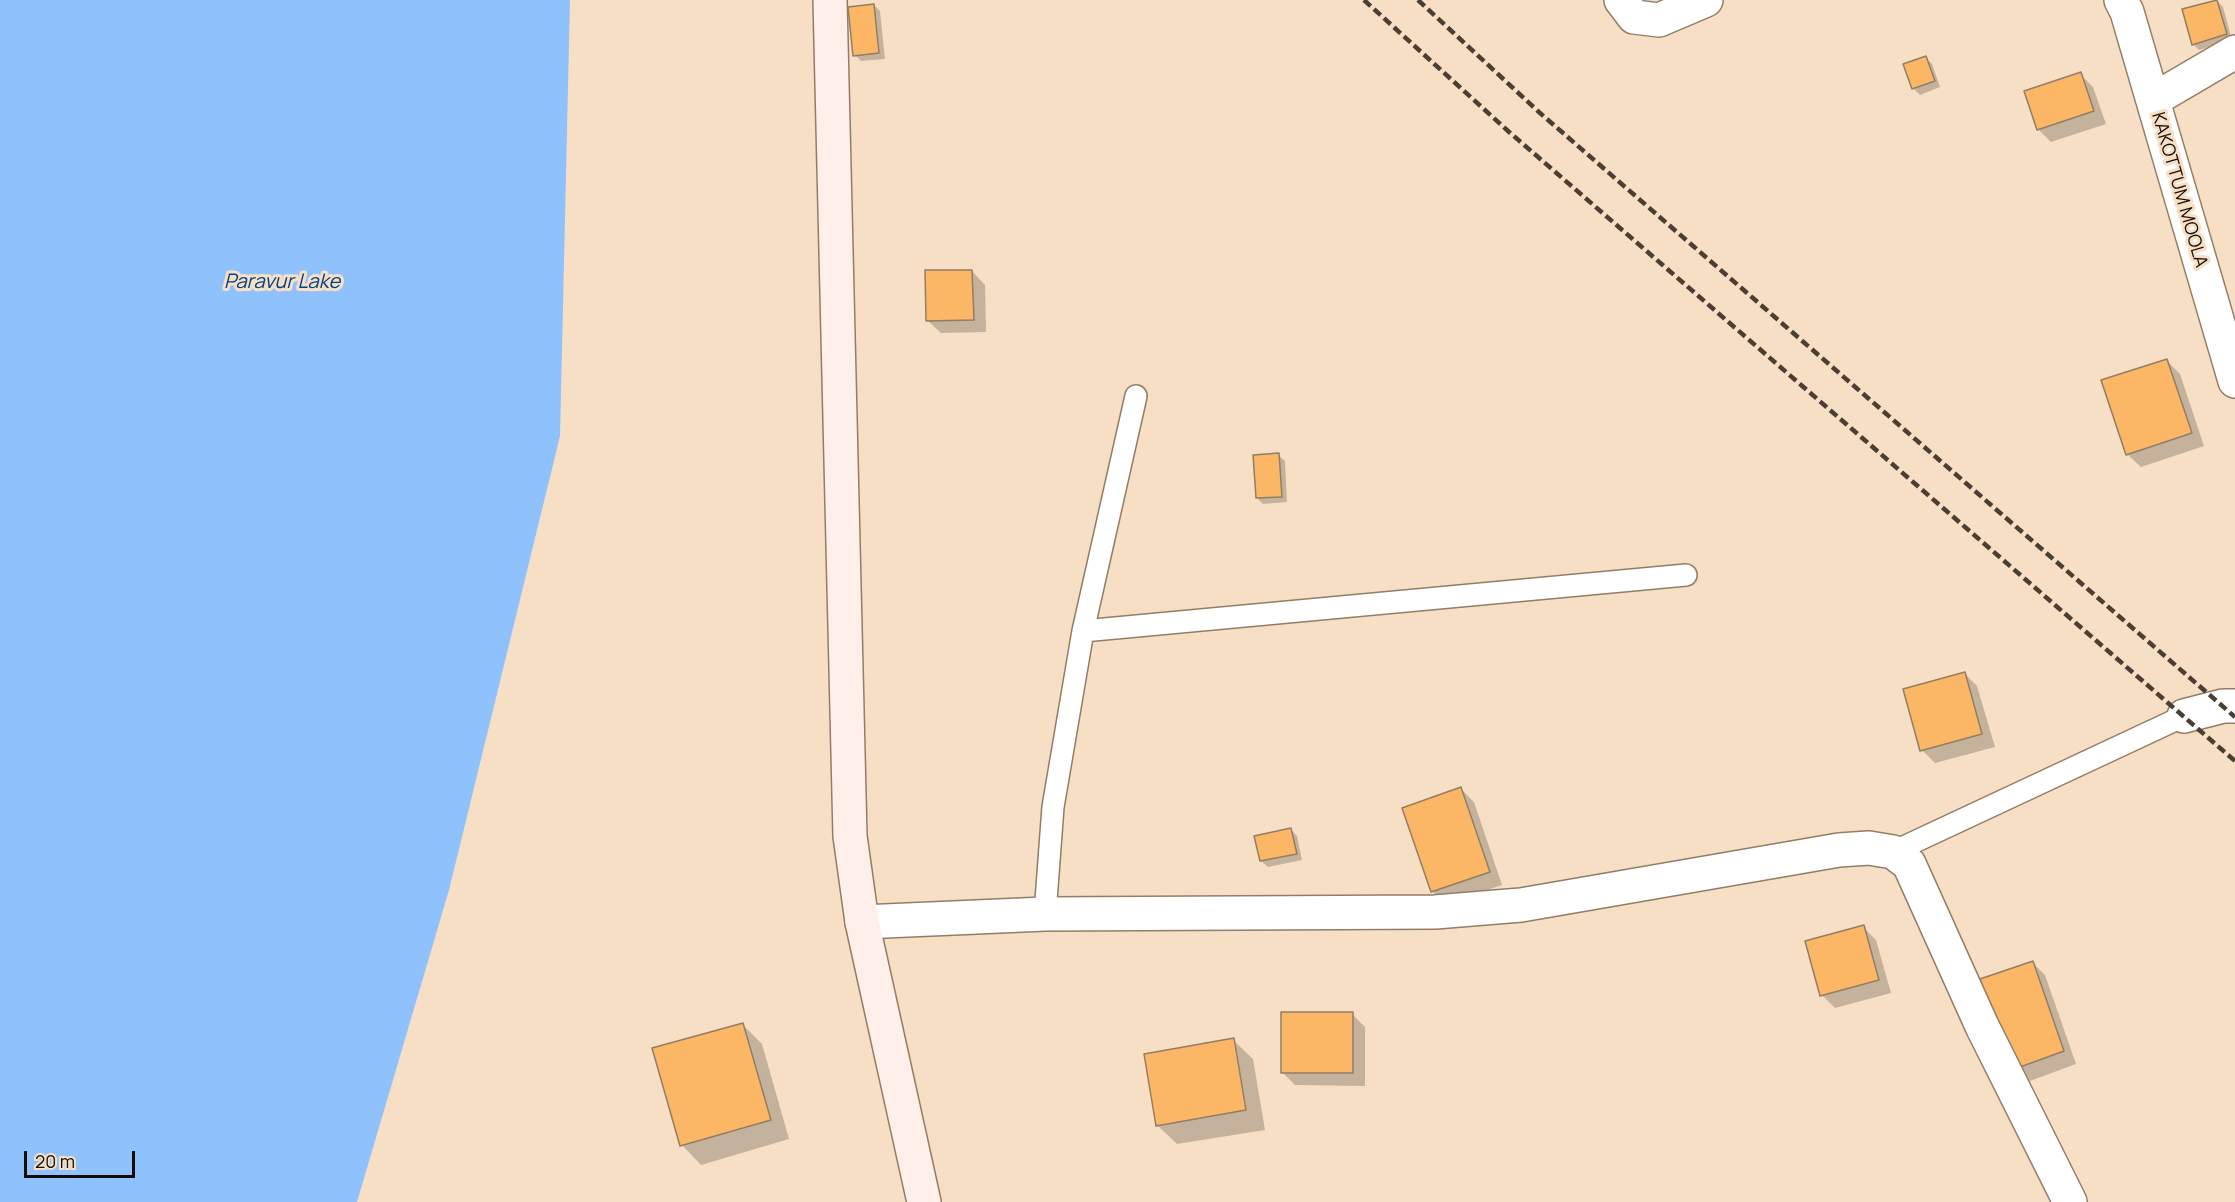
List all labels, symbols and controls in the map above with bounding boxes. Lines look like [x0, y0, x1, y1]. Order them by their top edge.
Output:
street label: KAKOTTUM MOOLA [2146, 110, 2212, 270]
water label: Paravur Lake [224, 270, 340, 294]
scale bar [27, 1139, 138, 1177]
text: 20 m [35, 1149, 75, 1173]

